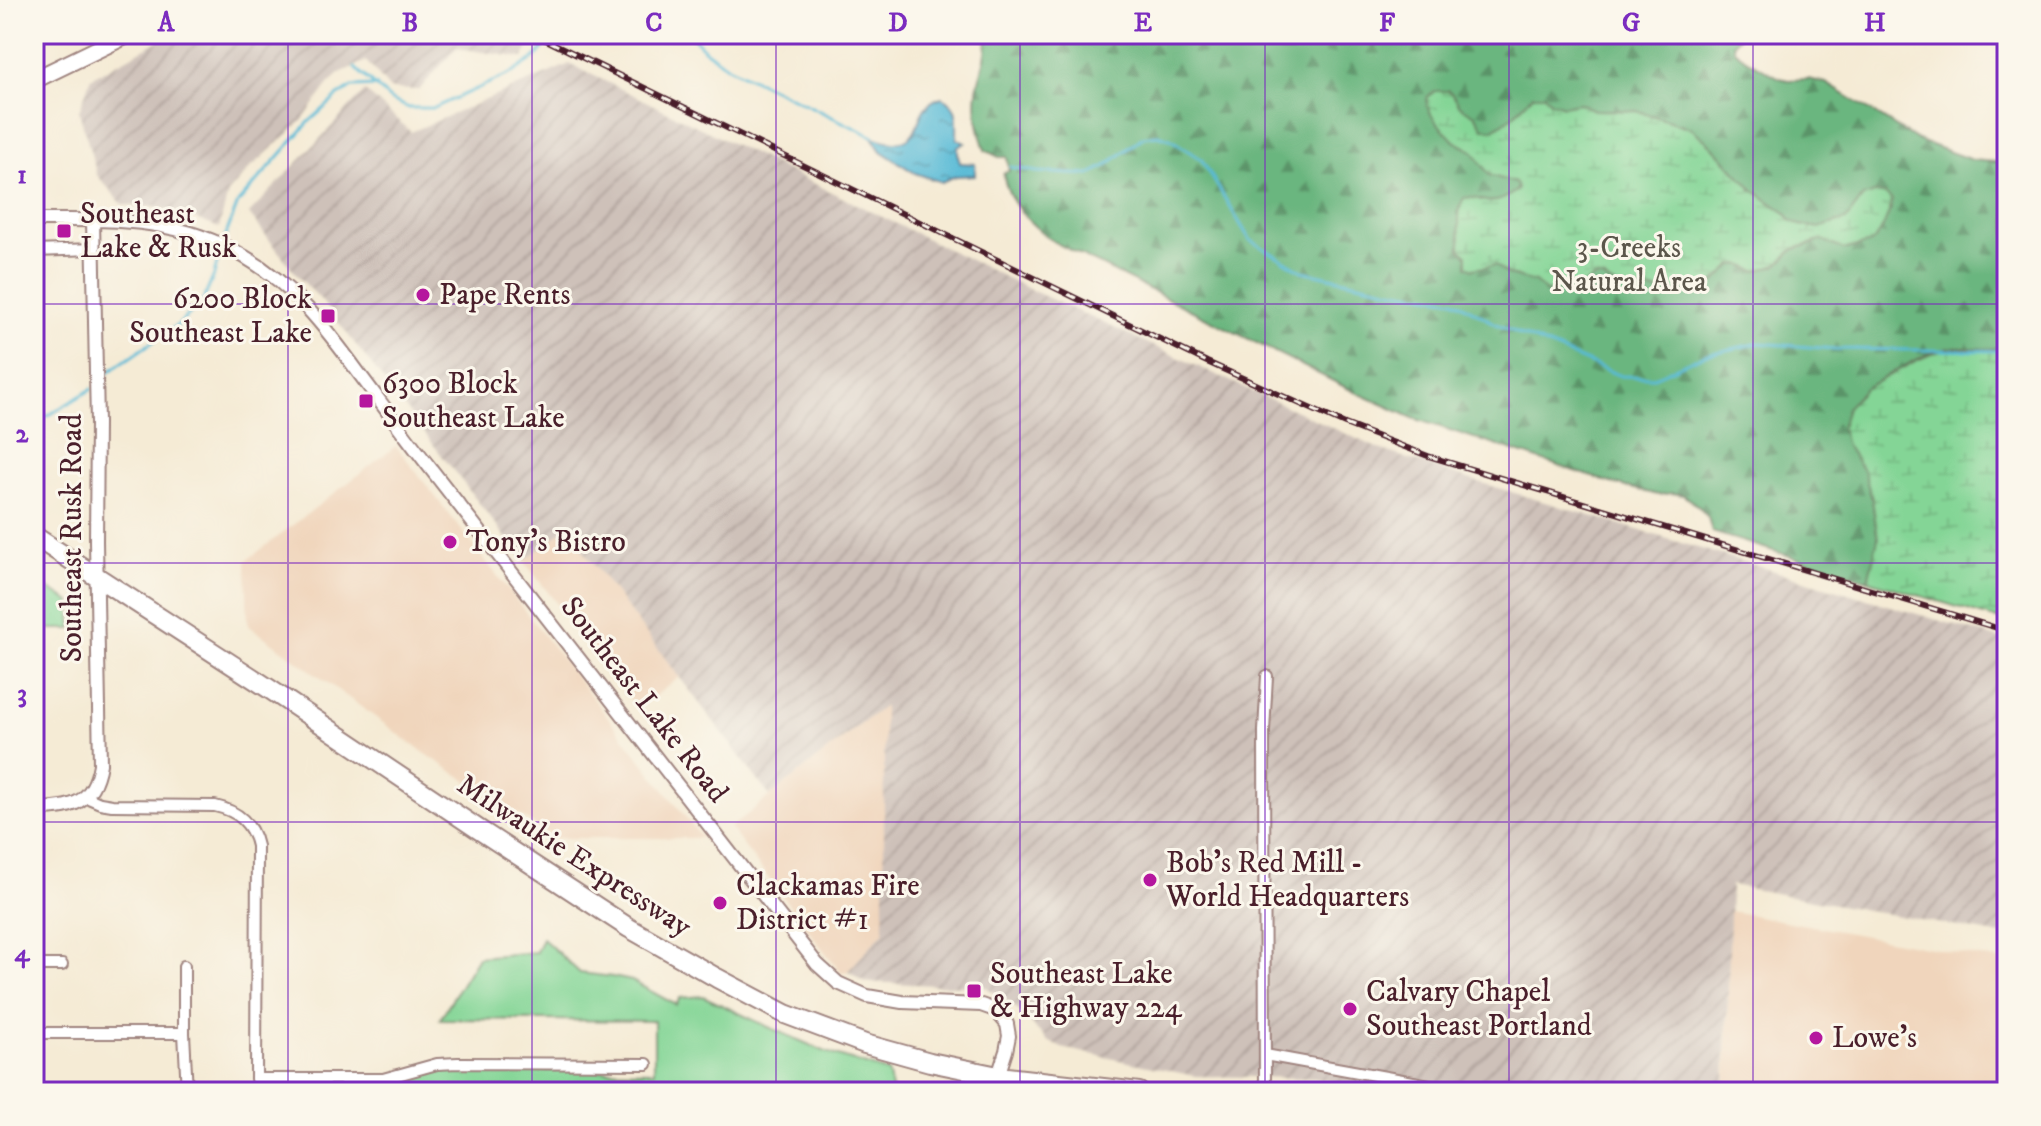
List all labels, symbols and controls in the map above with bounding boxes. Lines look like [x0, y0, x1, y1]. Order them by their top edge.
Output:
text: A [157, 7, 176, 40]
text: B [402, 7, 418, 40]
text: C [645, 7, 663, 40]
text: D [888, 7, 908, 40]
text: E [1134, 7, 1152, 40]
text: F [1379, 7, 1396, 40]
text: G [1622, 7, 1640, 40]
text: H [1864, 7, 1886, 40]
text: 1 [17, 159, 27, 192]
place label: Southeast Lake & Rusk [80, 196, 237, 267]
marker: Southeast Lake & Rusk [55, 222, 73, 240]
park label: 3-Creeks Natural Area [1551, 230, 1707, 301]
place label: Pape Rents [439, 277, 570, 314]
place label: 6200 Block Southeast Lake [129, 281, 312, 352]
marker: Pape Rents [414, 286, 432, 304]
marker: 6200 Block Southeast Lake [319, 307, 337, 325]
place label: 6300 Block Southeast Lake [382, 366, 565, 437]
marker: 6300 Block Southeast Lake [357, 392, 375, 410]
street label: Southeast Rusk Road [54, 413, 91, 663]
text: 2 [16, 418, 30, 451]
place label: Tony's Bistro [466, 524, 626, 561]
marker: Tony's Bistro [441, 533, 459, 551]
street label: Southeast Lake Road [552, 590, 736, 810]
text: 3 [17, 678, 27, 711]
street label: Milwaukie Expressway [450, 766, 699, 946]
place label: Bob's Red Mill - World Headquarters [1165, 845, 1409, 916]
place label: Clackamas Fire District #1 [736, 868, 920, 939]
marker: Bob's Red Mill - World Headquarters [1141, 871, 1159, 889]
marker: Clackamas Fire District #1 [711, 894, 729, 912]
text: 4 [15, 937, 31, 970]
place label: Southeast Lake & Highway 224 [990, 956, 1182, 1027]
place label: Calvary Chapel Southeast Portland [1366, 974, 1592, 1045]
marker: Southeast Lake & Highway 224 [965, 982, 983, 1000]
marker: Calvary Chapel Southeast Portland [1341, 1000, 1359, 1018]
place label: Lowe's [1832, 1020, 1917, 1057]
marker: Lowe's [1807, 1029, 1825, 1047]

